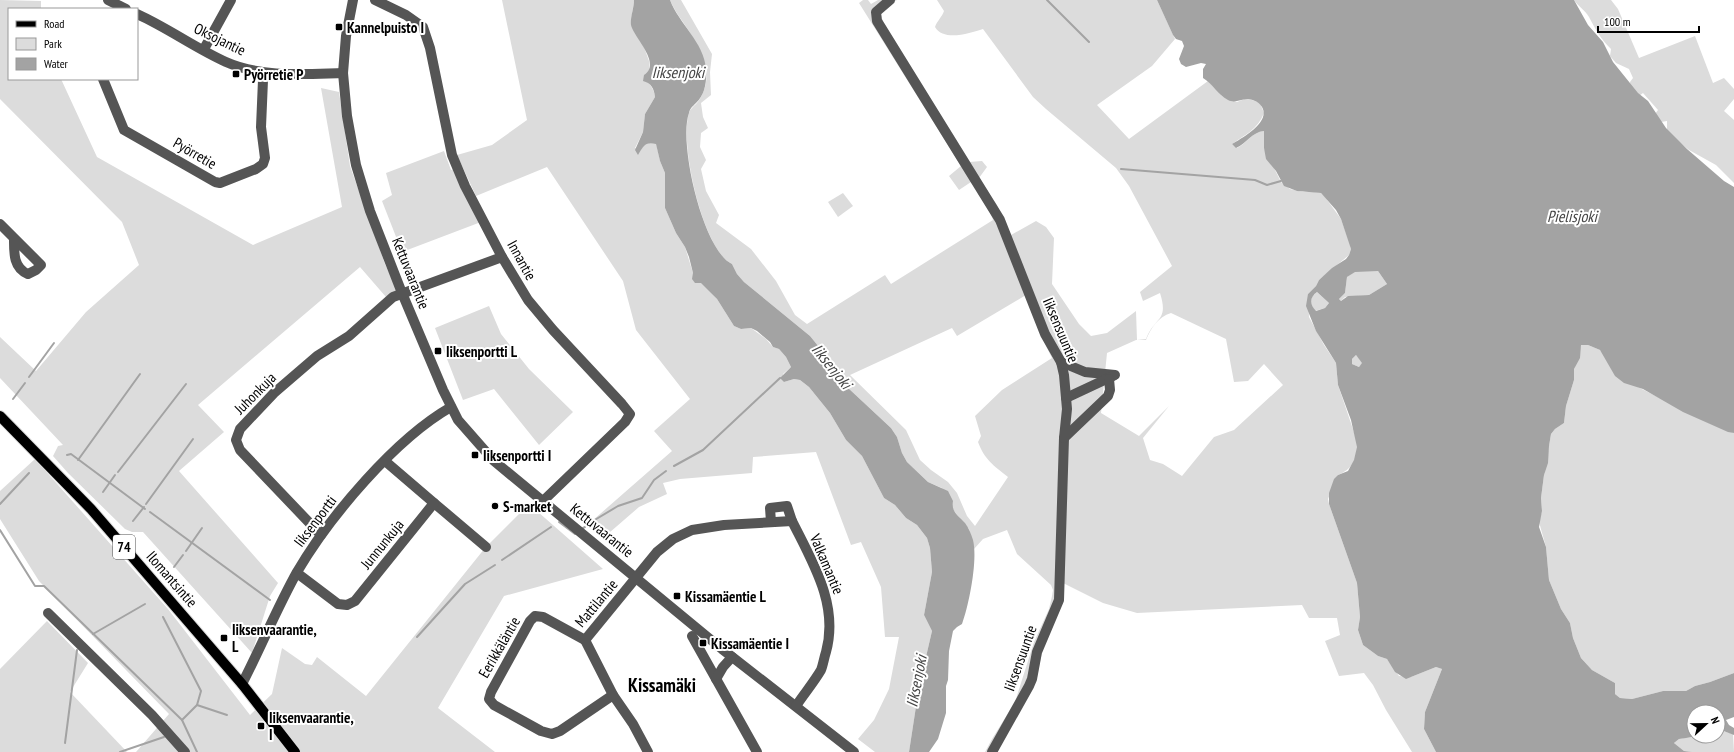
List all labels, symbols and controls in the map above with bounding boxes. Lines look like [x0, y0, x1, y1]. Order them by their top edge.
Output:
legend [8, 8, 138, 80]
scale bar [1598, 8, 1699, 34]
text: 100 m [1604, 14, 1631, 29]
text: Road [44, 16, 64, 31]
street label: Oksojantie [191, 18, 249, 60]
place label: Kannelpuisto I [347, 18, 424, 37]
marker: Kannelpuisto I [334, 22, 344, 32]
text: Park [44, 36, 62, 51]
text: Water [44, 56, 69, 71]
water label: Iiksenjoki [652, 62, 707, 82]
place label: Pyörretie P [244, 65, 303, 84]
marker: Pyörretie P [231, 69, 241, 79]
street label: Pyörretie [170, 133, 220, 173]
water label: Pielisjoki [1547, 206, 1599, 226]
street label: Kettuvaarantie [388, 234, 434, 312]
street label: Innantie [503, 237, 541, 283]
street label: Iiksensuuntie [1039, 295, 1083, 365]
water label: Iiksenjoki [808, 339, 858, 395]
place label: Iiksenportti L [446, 342, 518, 361]
marker: Iiksenportti L [433, 346, 443, 356]
street label: Juhonkuja [229, 368, 280, 419]
place label: Iiksenportti I [483, 446, 551, 465]
marker: Iiksenportti I [470, 450, 480, 460]
street label: Iiksenportti [290, 492, 340, 550]
place label: S-market [503, 497, 552, 516]
street label: Kettuvaarantie [567, 499, 637, 561]
marker: S-market [490, 501, 500, 511]
street label: Junnunkuja [356, 516, 408, 573]
street label: Valkamantie [805, 530, 848, 597]
road number: 74 [113, 535, 135, 559]
street label: Ilomantsintie [142, 547, 202, 611]
street label: Mattilantie [570, 575, 622, 631]
place label: Kissamäentie L [685, 587, 766, 606]
marker: Kissamäentie L [672, 591, 682, 601]
street label: Eerikkäläntie [474, 613, 524, 681]
place label: Iiksenvaarantie, L [232, 620, 317, 656]
street label: Iiksensuuntie [999, 622, 1041, 694]
marker: Iiksenvaarantie, L [219, 633, 229, 643]
place label: Kissamäentie I [711, 634, 789, 653]
marker: Kissamäentie I [698, 638, 708, 648]
water label: Iiksenjoki [901, 651, 931, 709]
district label: Kissamäki [628, 673, 696, 697]
north arrow [1686, 704, 1726, 744]
place label: Iiksenvaarantie, I [269, 708, 354, 744]
text: N [1708, 715, 1723, 726]
marker: Iiksenvaarantie, I [256, 721, 266, 731]

